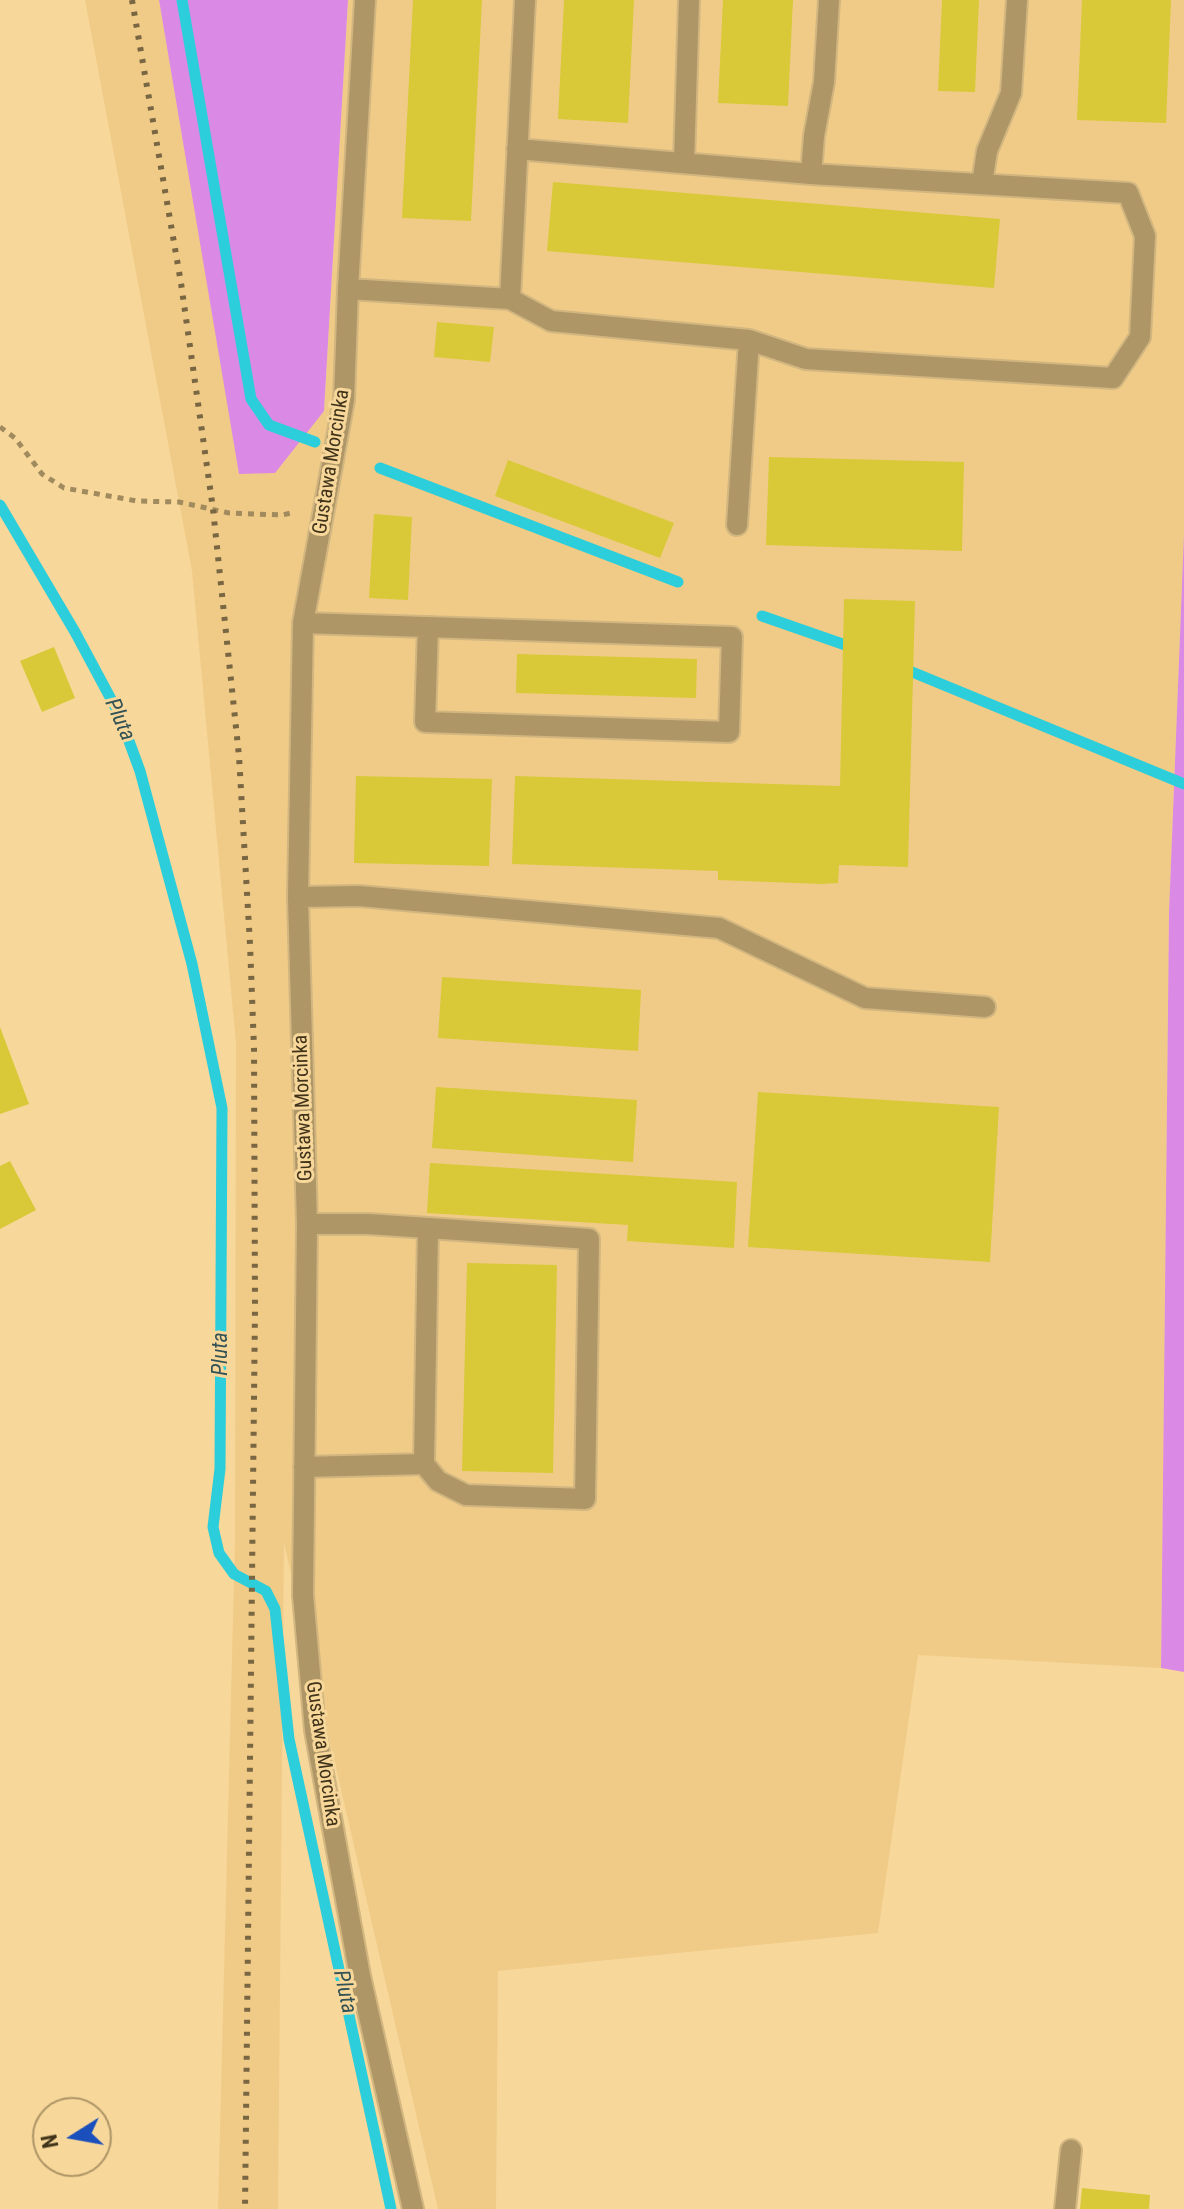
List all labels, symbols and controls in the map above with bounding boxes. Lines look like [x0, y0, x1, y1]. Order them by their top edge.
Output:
street label: Gustawa Morcinka [309, 388, 355, 536]
water label: Pluta [98, 695, 140, 745]
street label: Gustawa Morcinka [289, 1034, 319, 1182]
water label: Pluta [208, 1332, 234, 1376]
street label: Gustawa Morcinka [300, 1680, 344, 1828]
water label: Pluta [327, 1968, 361, 2016]
north arrow [32, 2097, 112, 2177]
text: N [36, 2132, 63, 2150]

